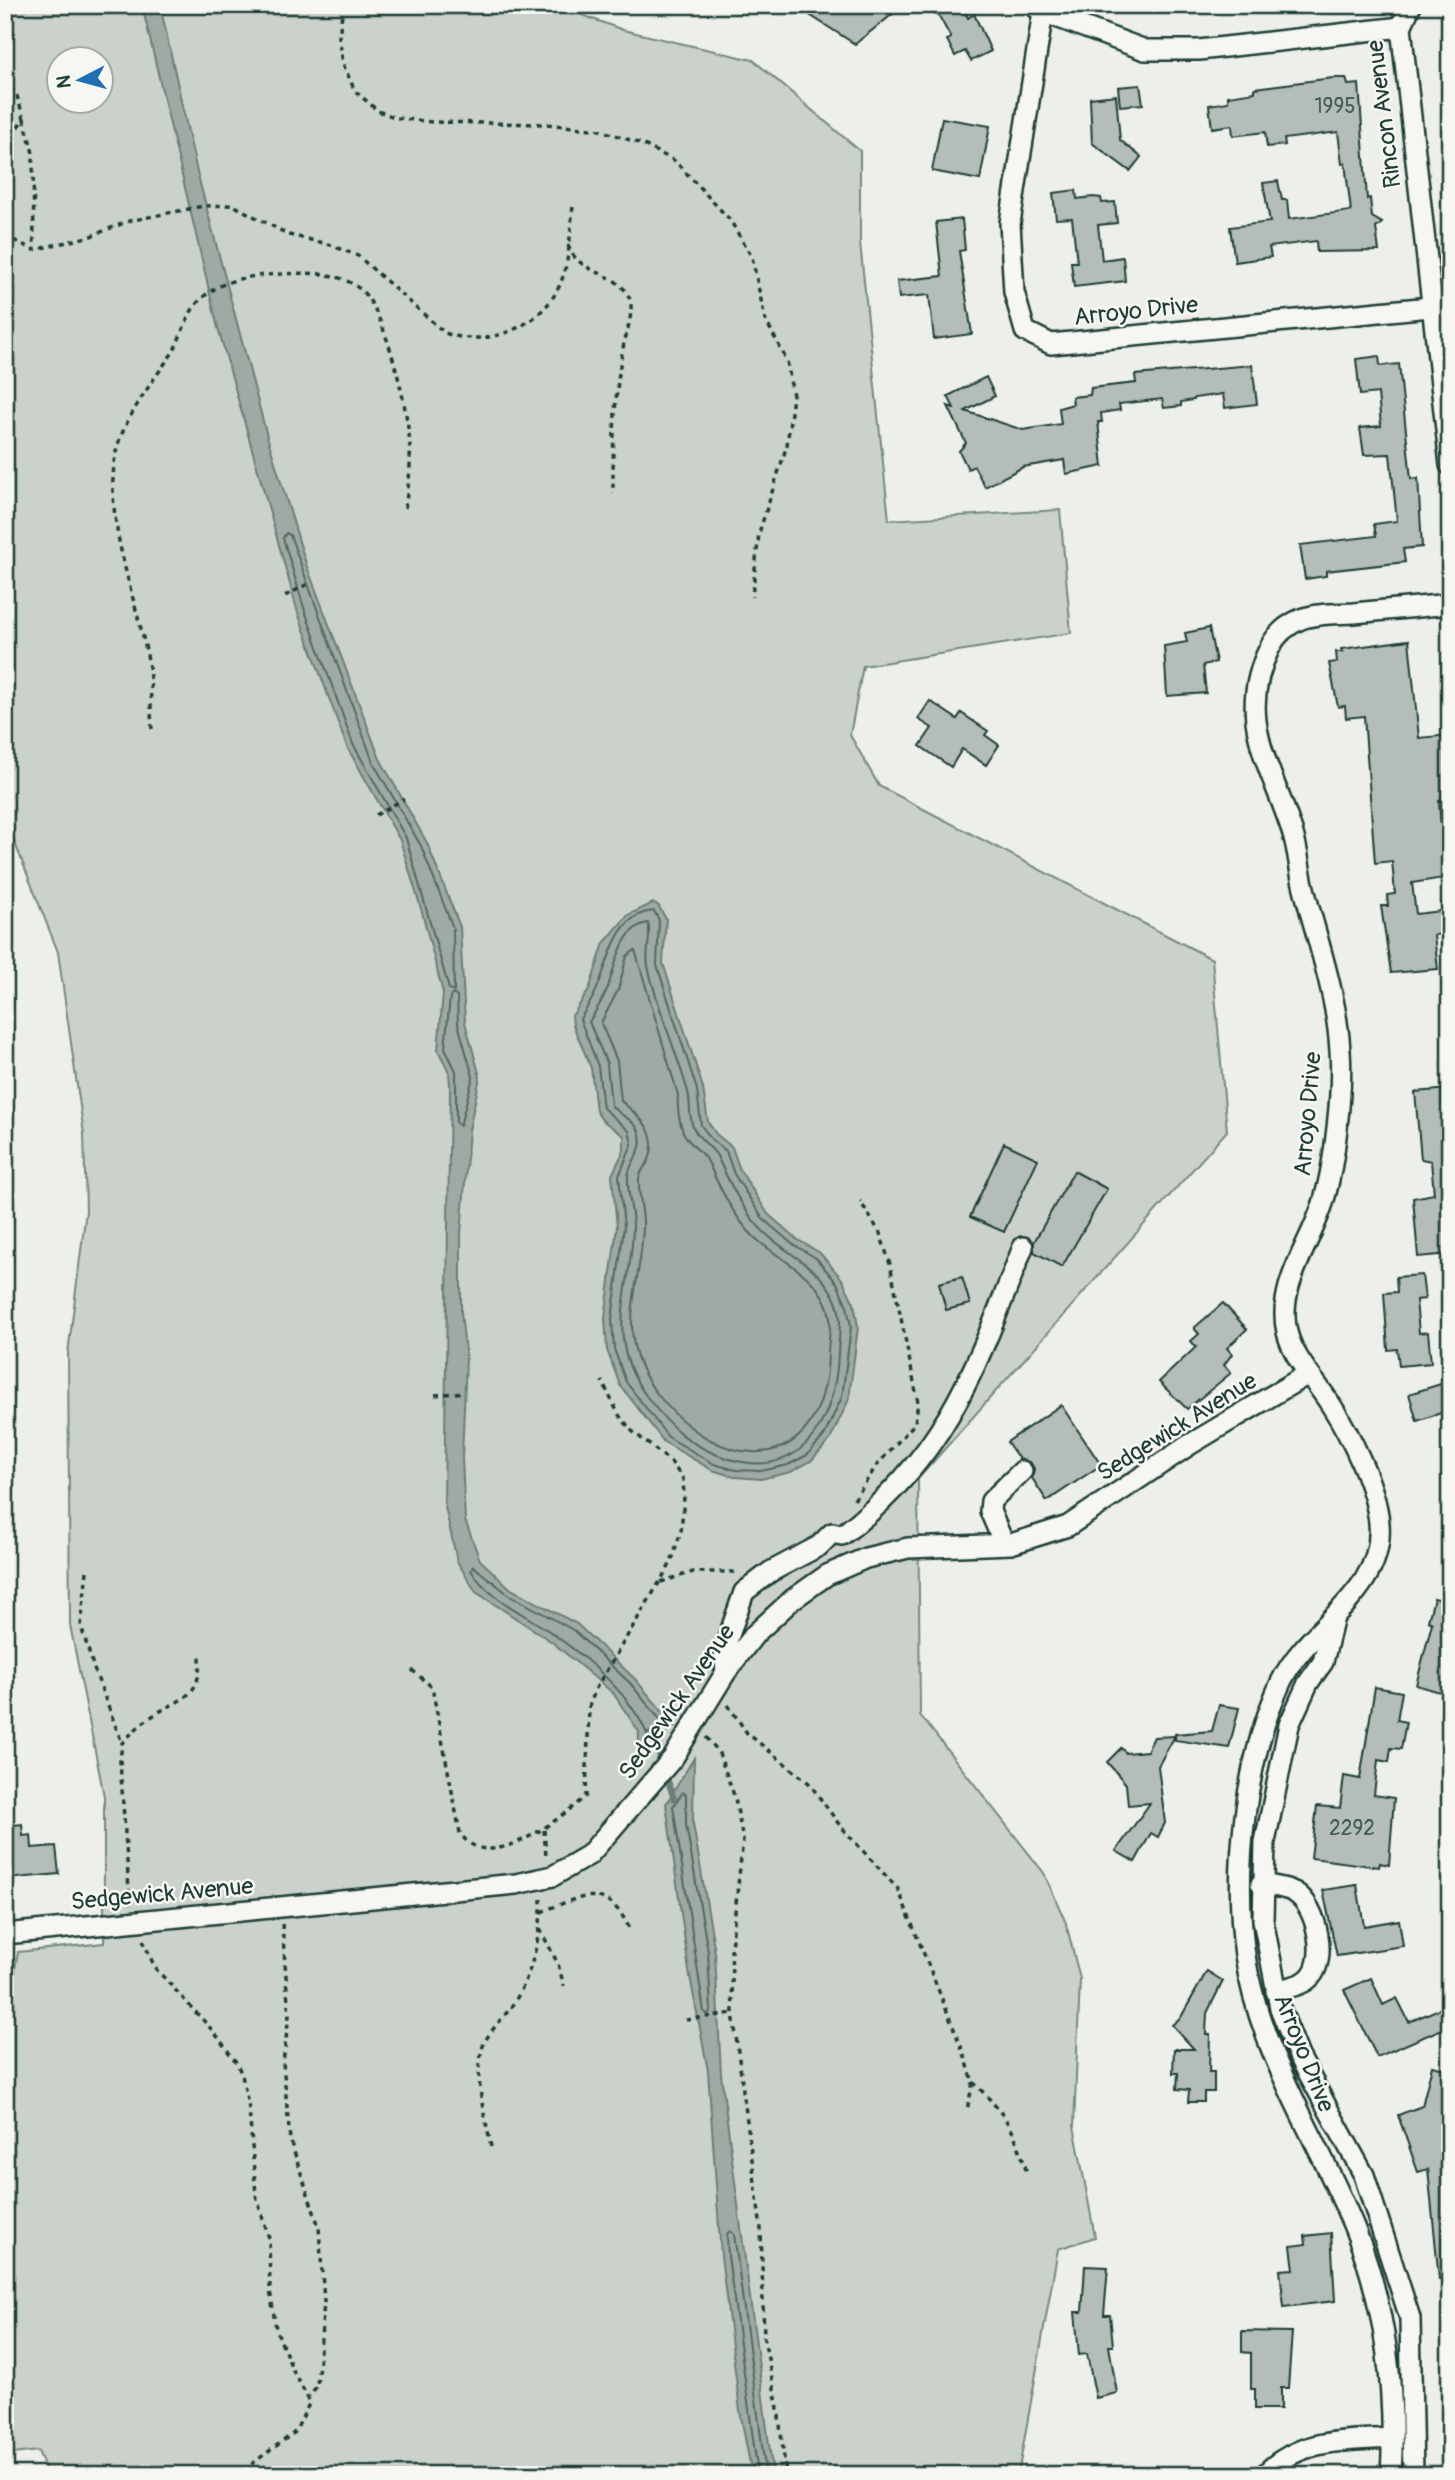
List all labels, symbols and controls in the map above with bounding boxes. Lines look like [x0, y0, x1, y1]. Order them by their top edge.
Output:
street label: Rincon Avenue [1361, 38, 1407, 190]
north arrow [46, 46, 116, 116]
text: N [51, 74, 77, 89]
house number: 1995 [1314, 93, 1356, 120]
street label: Arroyo Drive [1072, 290, 1200, 332]
street label: Arroyo Drive [1288, 1050, 1328, 1177]
street label: Sedgewick Avenue [1092, 1366, 1262, 1488]
street label: Sedgewick Avenue [613, 1619, 741, 1785]
house number: 2292 [1329, 1815, 1375, 1842]
street label: Sedgewick Avenue [70, 1872, 255, 1916]
street label: Arroyo Drive [1267, 1990, 1341, 2116]

